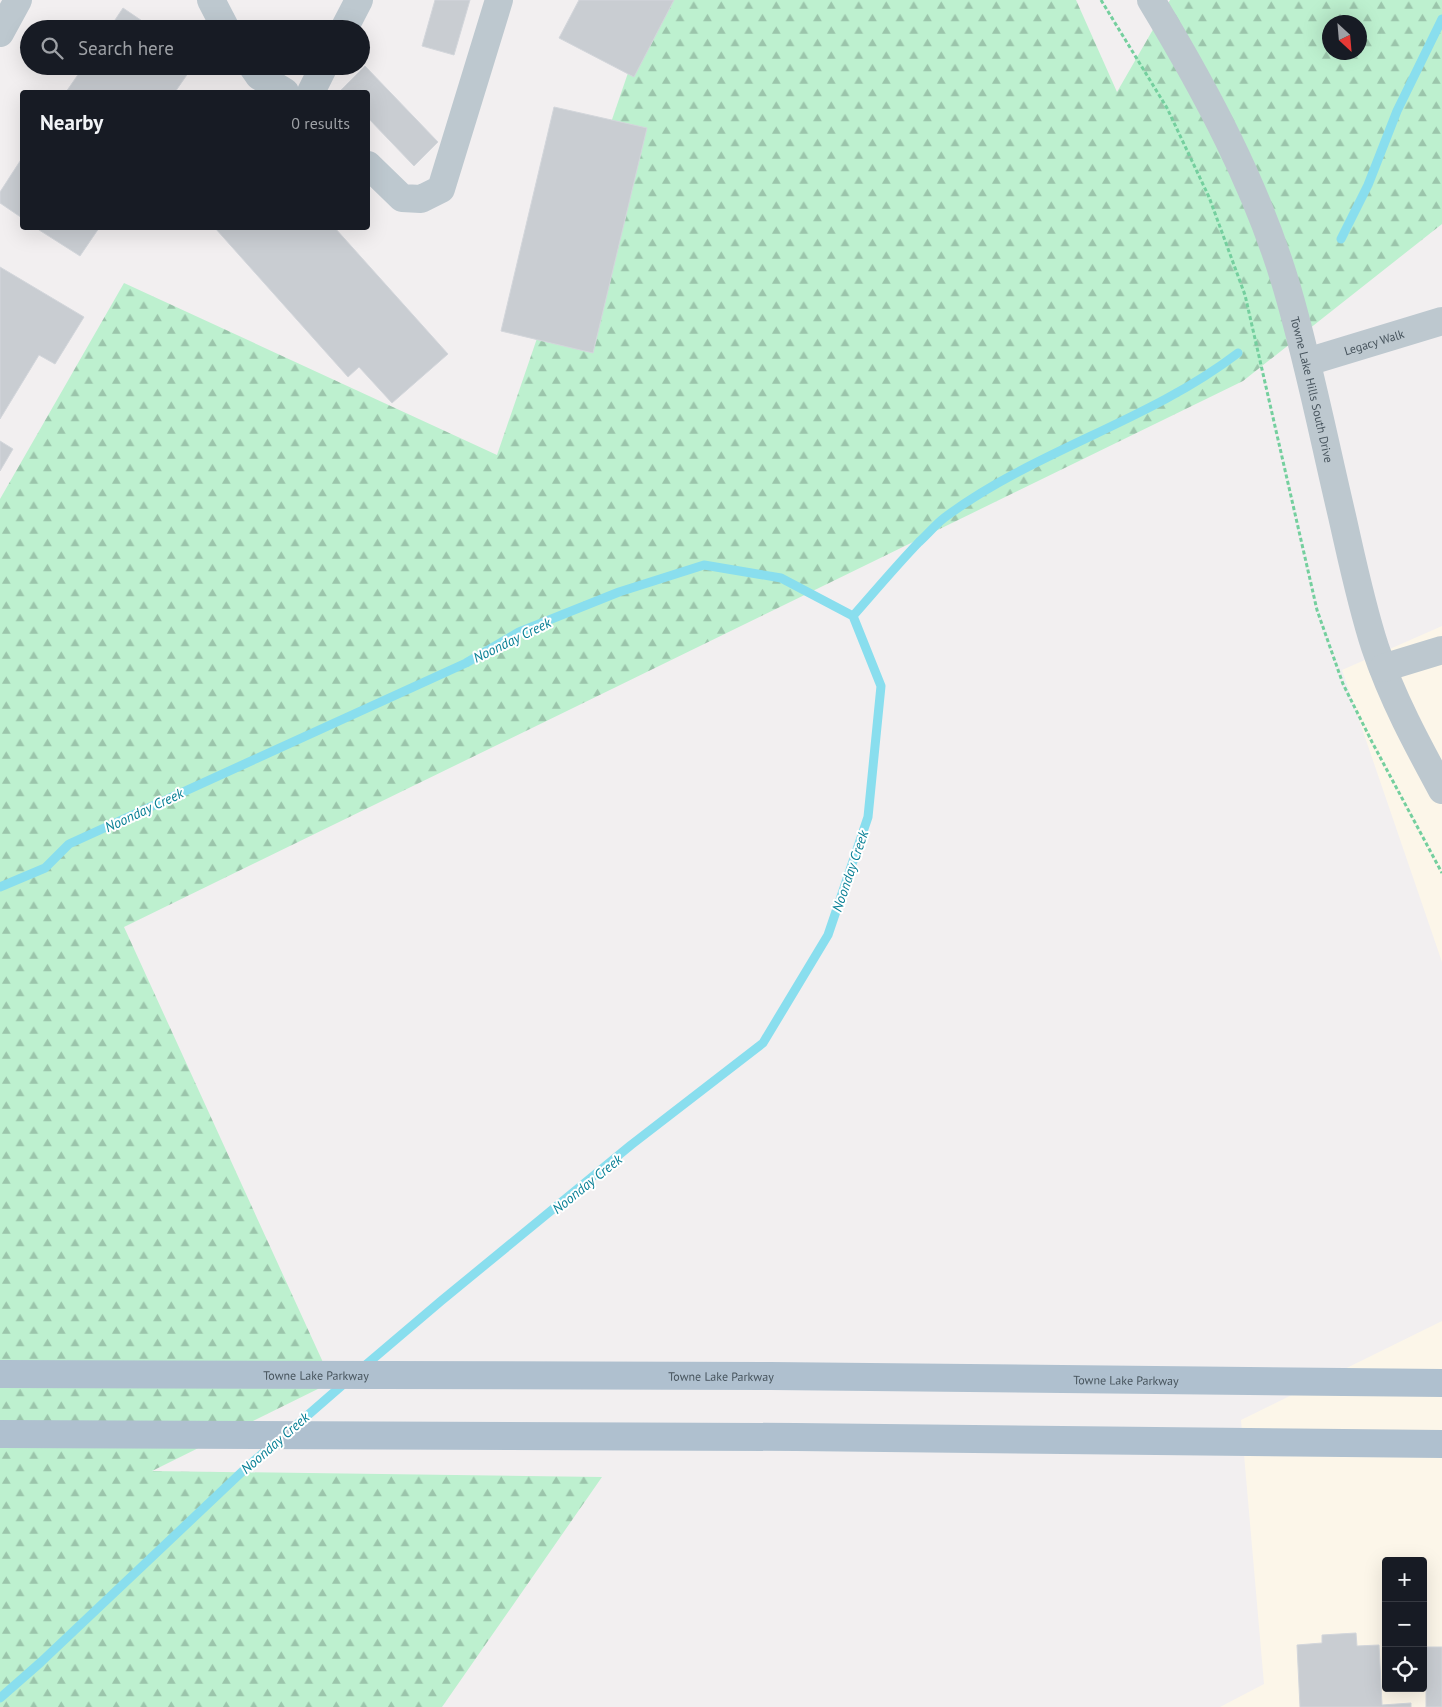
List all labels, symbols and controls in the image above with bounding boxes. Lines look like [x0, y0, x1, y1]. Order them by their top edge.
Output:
north arrow [1322, 15, 1367, 60]
search box [20, 20, 370, 75]
icon: search [38, 34, 66, 62]
text: Search here [78, 36, 174, 60]
text: Nearby [40, 109, 103, 136]
text: 0 results [291, 113, 350, 133]
street label: Towne Lake Hills South Drive [1288, 315, 1337, 464]
street label: Legacy Walk [1342, 325, 1406, 358]
water label: Noonday Creek [470, 613, 555, 667]
water label: Noonday Creek [102, 784, 187, 836]
water label: Noonday Creek [828, 827, 873, 914]
water label: Noonday Creek [548, 1150, 626, 1218]
street label: Towne Lake Parkway [263, 1367, 369, 1382]
street label: Towne Lake Parkway [668, 1368, 774, 1384]
street label: Towne Lake Parkway [1073, 1372, 1179, 1388]
water label: Noonday Creek [237, 1408, 313, 1478]
map controls [1382, 1557, 1427, 1692]
button: + [1382, 1557, 1427, 1602]
button: − [1382, 1602, 1427, 1647]
button: locate [1382, 1647, 1427, 1692]

